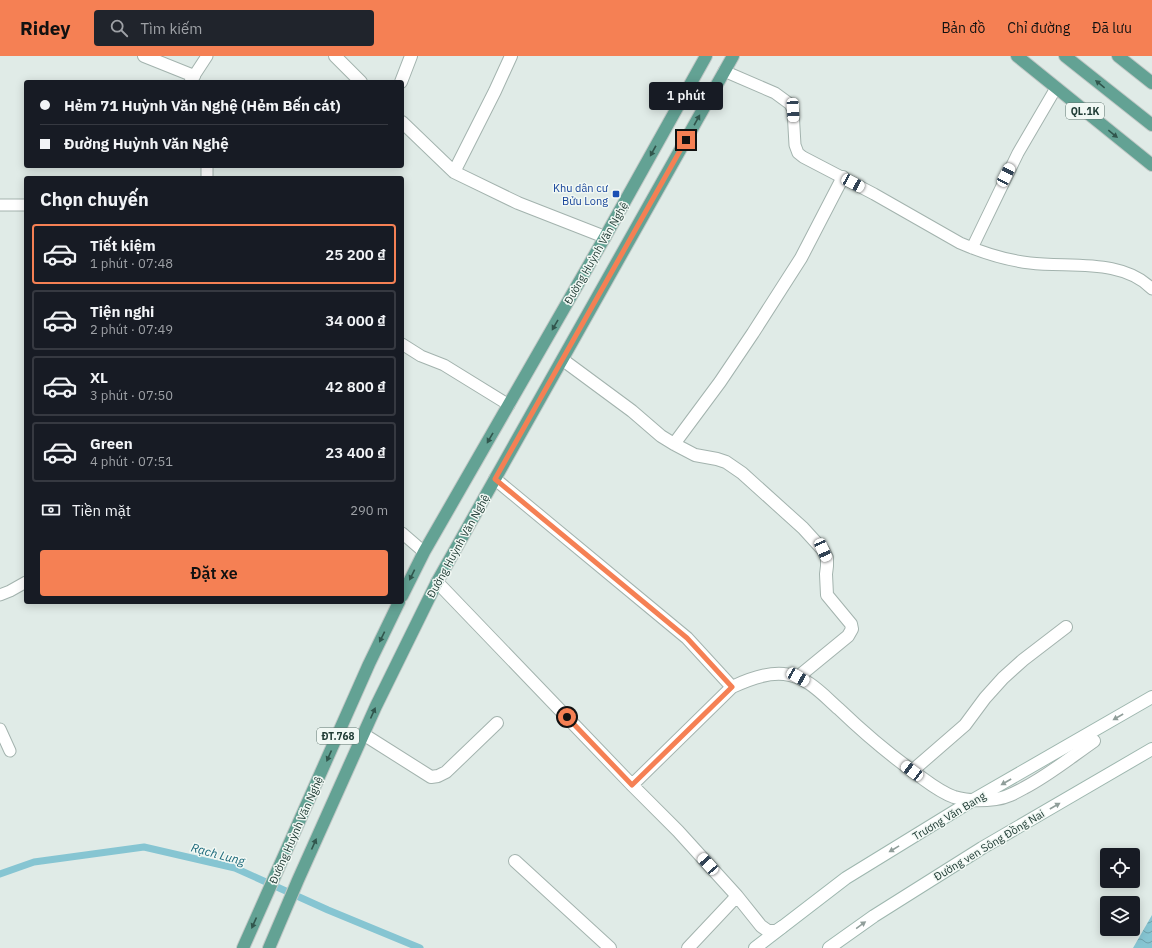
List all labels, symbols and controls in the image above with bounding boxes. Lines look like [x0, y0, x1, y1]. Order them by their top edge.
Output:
search box [94, 10, 374, 46]
text: Ridey [20, 16, 70, 40]
icon: search [108, 17, 130, 39]
text: Tìm kiếm [140, 19, 202, 38]
text: Bản đồ [941, 19, 985, 37]
text: Chỉ đường [1007, 19, 1070, 37]
text: Đã lưu [1092, 19, 1132, 37]
one-way arrow [1094, 79, 1105, 88]
callout: 1 phút [649, 82, 723, 110]
text: 1 phút [667, 87, 705, 104]
text: Hẻm 71 Huỳnh Văn Nghệ (Hẻm Bến cát) [64, 96, 340, 115]
car [786, 98, 800, 122]
road number: QL.1K [1066, 103, 1104, 119]
one-way arrow [694, 114, 700, 126]
one-way arrow [1107, 129, 1118, 138]
route end [677, 131, 695, 149]
text: Đường Huỳnh Văn Nghệ [64, 134, 229, 153]
one-way arrow [650, 145, 657, 157]
car [995, 162, 1017, 188]
car [840, 172, 866, 194]
place label: Khu dân cư Bửu Long [553, 181, 609, 208]
text: Chọn chuyến [40, 188, 149, 211]
marker: Khu dân cư Bửu Long [611, 189, 621, 199]
street label: Đường Huỳnh Văn Nghệ [561, 199, 631, 307]
icon: car [42, 236, 78, 272]
text: Tiết kiệm [90, 236, 156, 255]
text: 25 200 ₫ [325, 245, 386, 264]
text: 1 phút · 07:48 [90, 255, 173, 272]
icon: car [42, 302, 78, 338]
text: Tiện nghi [90, 302, 154, 321]
text: 34 000 ₫ [325, 311, 386, 330]
one-way arrow [551, 319, 558, 331]
text: 2 phút · 07:49 [90, 321, 173, 338]
icon: car [42, 368, 78, 404]
text: XL [90, 368, 108, 387]
text: 42 800 ₫ [325, 377, 386, 396]
text: 3 phút · 07:50 [90, 387, 173, 404]
one-way arrow [486, 432, 493, 444]
icon: car [42, 434, 78, 470]
text: Green [90, 434, 133, 453]
text: 23 400 ₫ [325, 443, 386, 462]
text: 4 phút · 07:51 [90, 453, 173, 470]
street label: Đường Huỳnh Văn Nghệ [424, 492, 492, 600]
icon: cash [40, 499, 62, 521]
text: Tiền mặt [72, 501, 131, 520]
text: 290 m [350, 502, 388, 519]
car [813, 537, 833, 563]
button: Đặt xe [40, 550, 388, 596]
one-way arrow [409, 570, 415, 581]
one-way arrow [379, 631, 385, 643]
car [785, 666, 811, 688]
one-way arrow [370, 707, 376, 719]
route start [558, 708, 576, 726]
one-way arrow [1112, 713, 1124, 720]
road number: ĐT.768 [317, 728, 359, 744]
one-way arrow [326, 750, 332, 761]
car [899, 759, 925, 783]
street label: Đường Huỳnh Văn Nghệ [266, 774, 326, 886]
one-way arrow [1000, 778, 1012, 785]
street label: Trương Văn Bang [910, 789, 988, 843]
one-way arrow [1049, 802, 1061, 809]
street label: Đường ven Sông Đồng Nai [931, 806, 1047, 884]
one-way arrow [311, 839, 317, 850]
water label: Rạch Lung [190, 840, 247, 869]
one-way arrow [889, 845, 900, 852]
map controls [1100, 848, 1140, 936]
button: locate [1100, 848, 1140, 888]
car [696, 851, 720, 877]
button: layers [1100, 896, 1140, 936]
one-way arrow [251, 917, 257, 929]
one-way arrow [856, 921, 866, 929]

